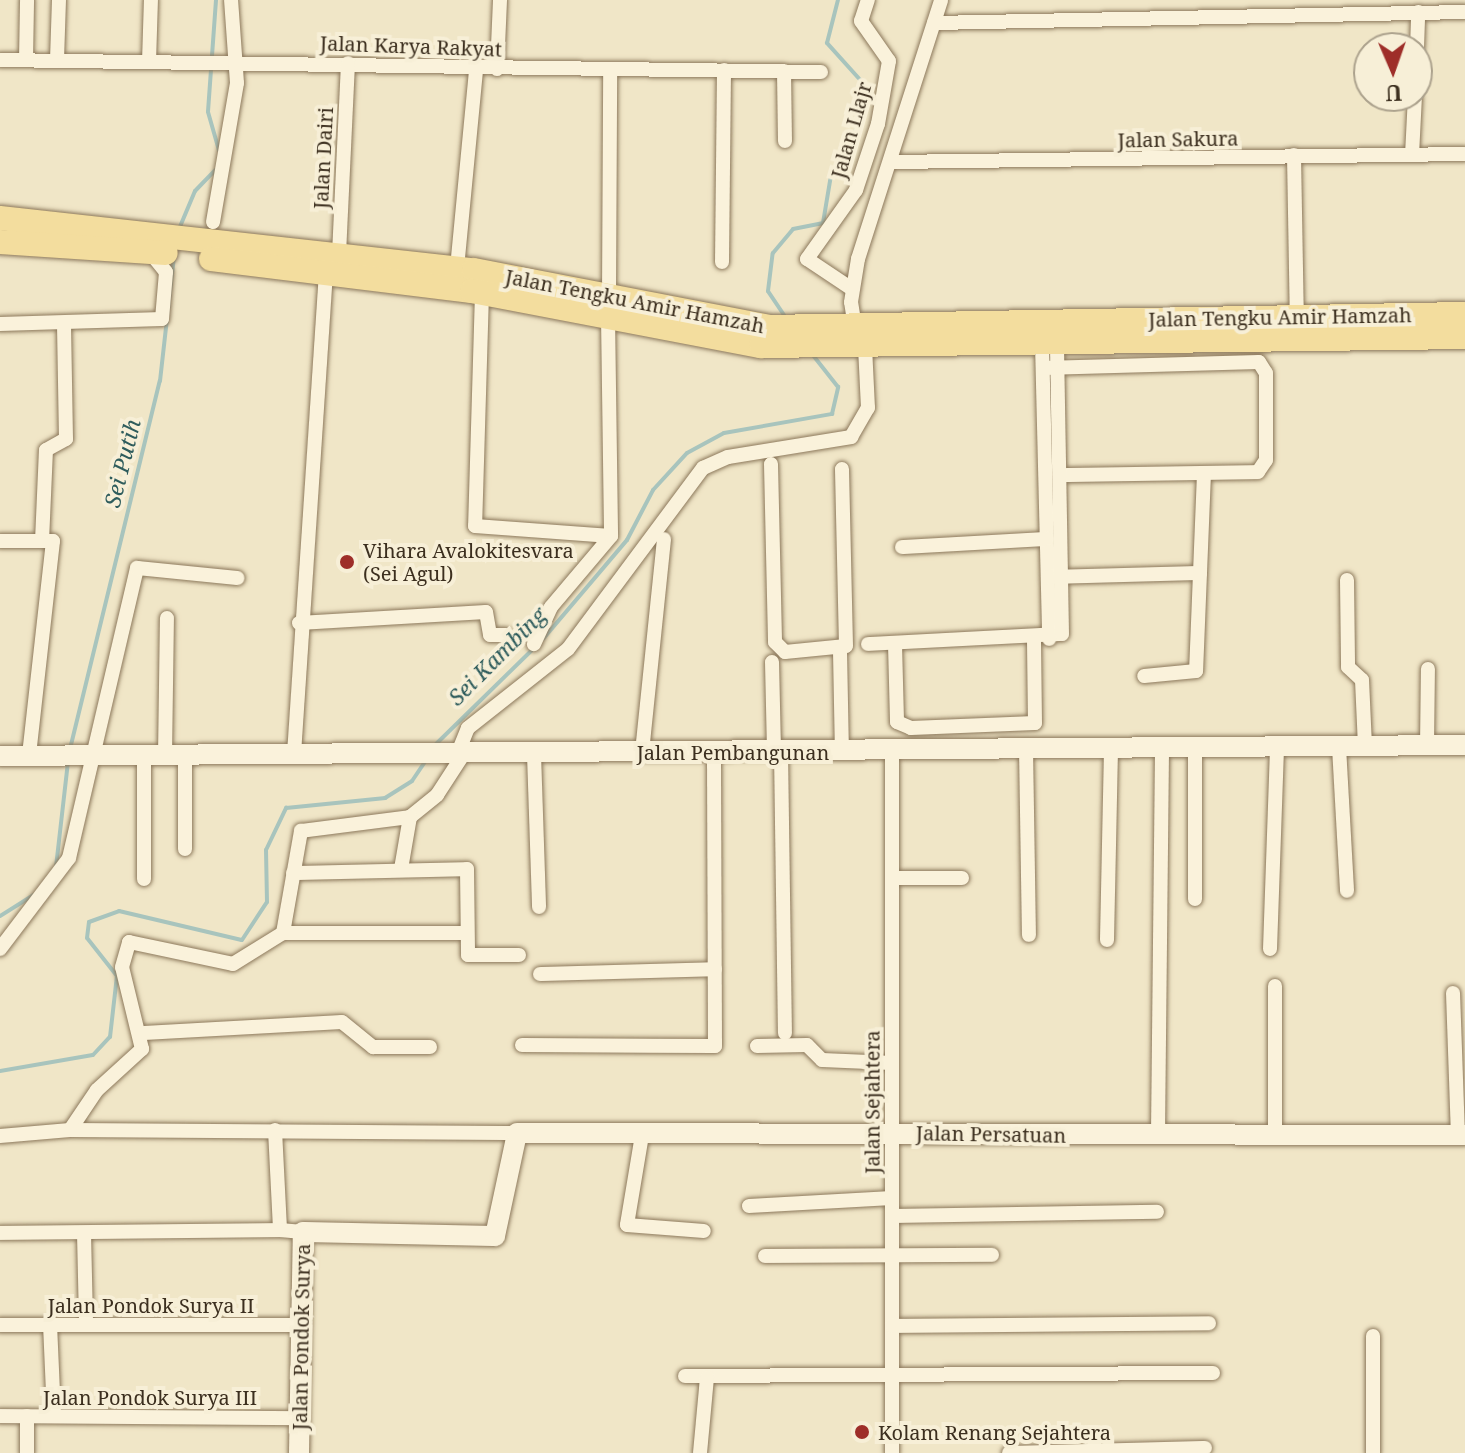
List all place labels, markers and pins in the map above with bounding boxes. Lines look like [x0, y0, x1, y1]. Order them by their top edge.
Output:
place label: Vihara Avalokitesvara (Sei Agul) [363, 538, 574, 585]
marker: Vihara Avalokitesvara (Sei Agul) [338, 553, 356, 571]
place label: Kolam Renang Sejahtera [878, 1420, 1111, 1444]
marker: Kolam Renang Sejahtera [853, 1423, 871, 1441]

